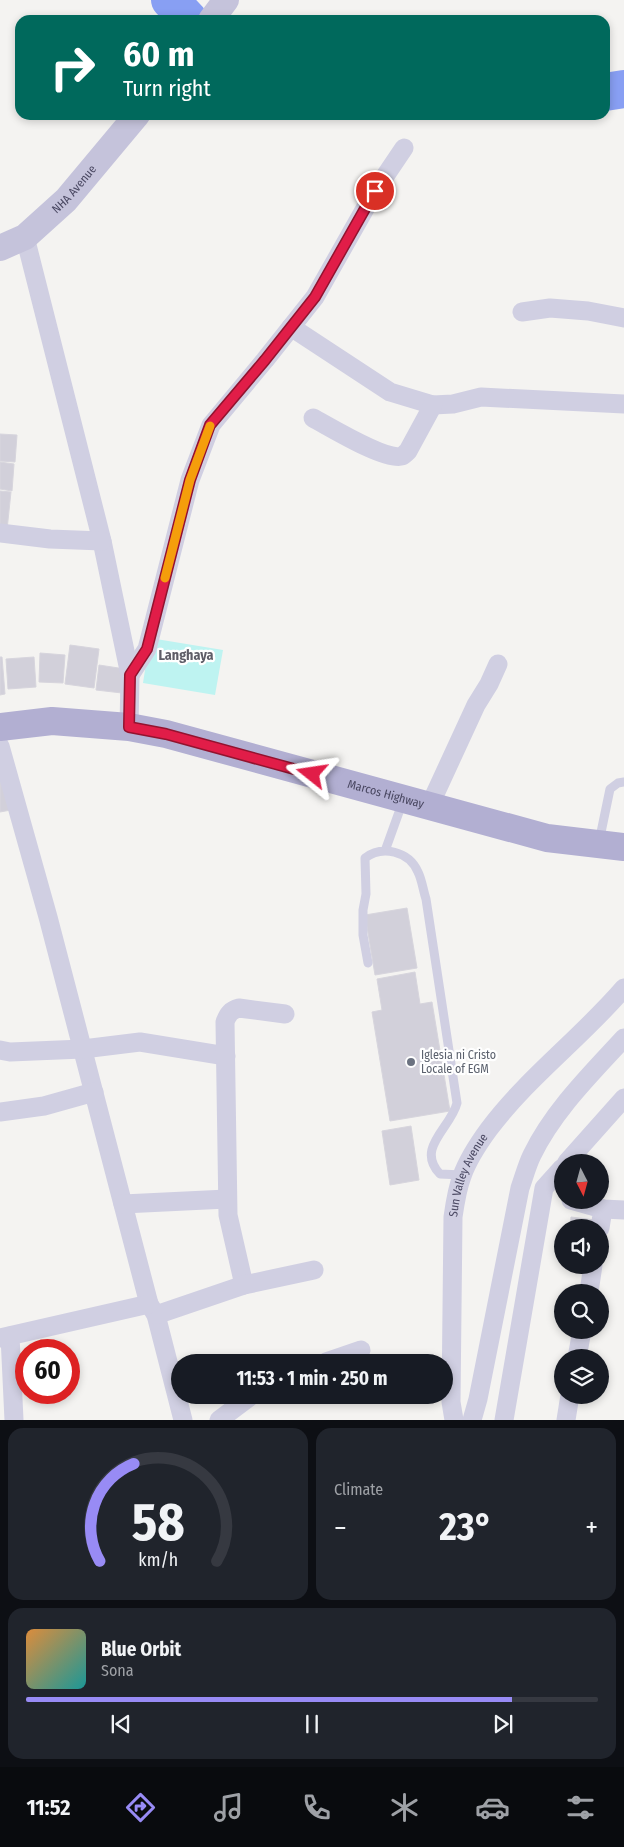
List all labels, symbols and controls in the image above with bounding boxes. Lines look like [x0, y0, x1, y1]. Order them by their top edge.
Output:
text: 60 m [123, 33, 194, 75]
icon: right [40, 35, 105, 100]
text: Turn right [123, 75, 211, 102]
street label: NHA Avenue [49, 162, 99, 216]
pin [354, 170, 396, 212]
icon: arrive [361, 177, 389, 205]
district label: Langhaya [158, 647, 214, 664]
position arrow [285, 747, 337, 799]
street label: Marcos Highway [346, 777, 426, 811]
place label: Iglesia ni Cristo Locale of EGM [421, 1048, 496, 1076]
marker: Iglesia ni Cristo Locale of EGM [405, 1056, 417, 1068]
street label: Sun Valley Avenue [446, 1131, 491, 1218]
north arrow [554, 1154, 609, 1209]
map controls [554, 1154, 609, 1404]
button: sound [554, 1219, 609, 1274]
button: search [554, 1284, 609, 1339]
speed limit sign: 60 [15, 1339, 80, 1404]
button: layers [554, 1349, 609, 1404]
text: 11:53 · 1 min · 250 m [236, 1367, 388, 1390]
text: Climate [334, 1480, 383, 1499]
text: 58 [132, 1491, 185, 1554]
text: 23° [439, 1504, 493, 1550]
text: − [334, 1511, 347, 1544]
text: + [585, 1511, 598, 1544]
text: km/h [138, 1549, 178, 1571]
text: Blue Orbit [101, 1638, 181, 1661]
text: Sona [101, 1661, 134, 1680]
icon: previous [107, 1710, 135, 1738]
icon: pause [298, 1710, 326, 1738]
icon: next [489, 1710, 517, 1738]
icon: directions [123, 1790, 158, 1825]
icon: music [211, 1790, 246, 1825]
icon: phone [299, 1790, 334, 1825]
icon: climate [387, 1790, 422, 1825]
icon: car [475, 1790, 510, 1825]
icon: filters [563, 1790, 598, 1825]
text: 11:52 [26, 1794, 71, 1821]

